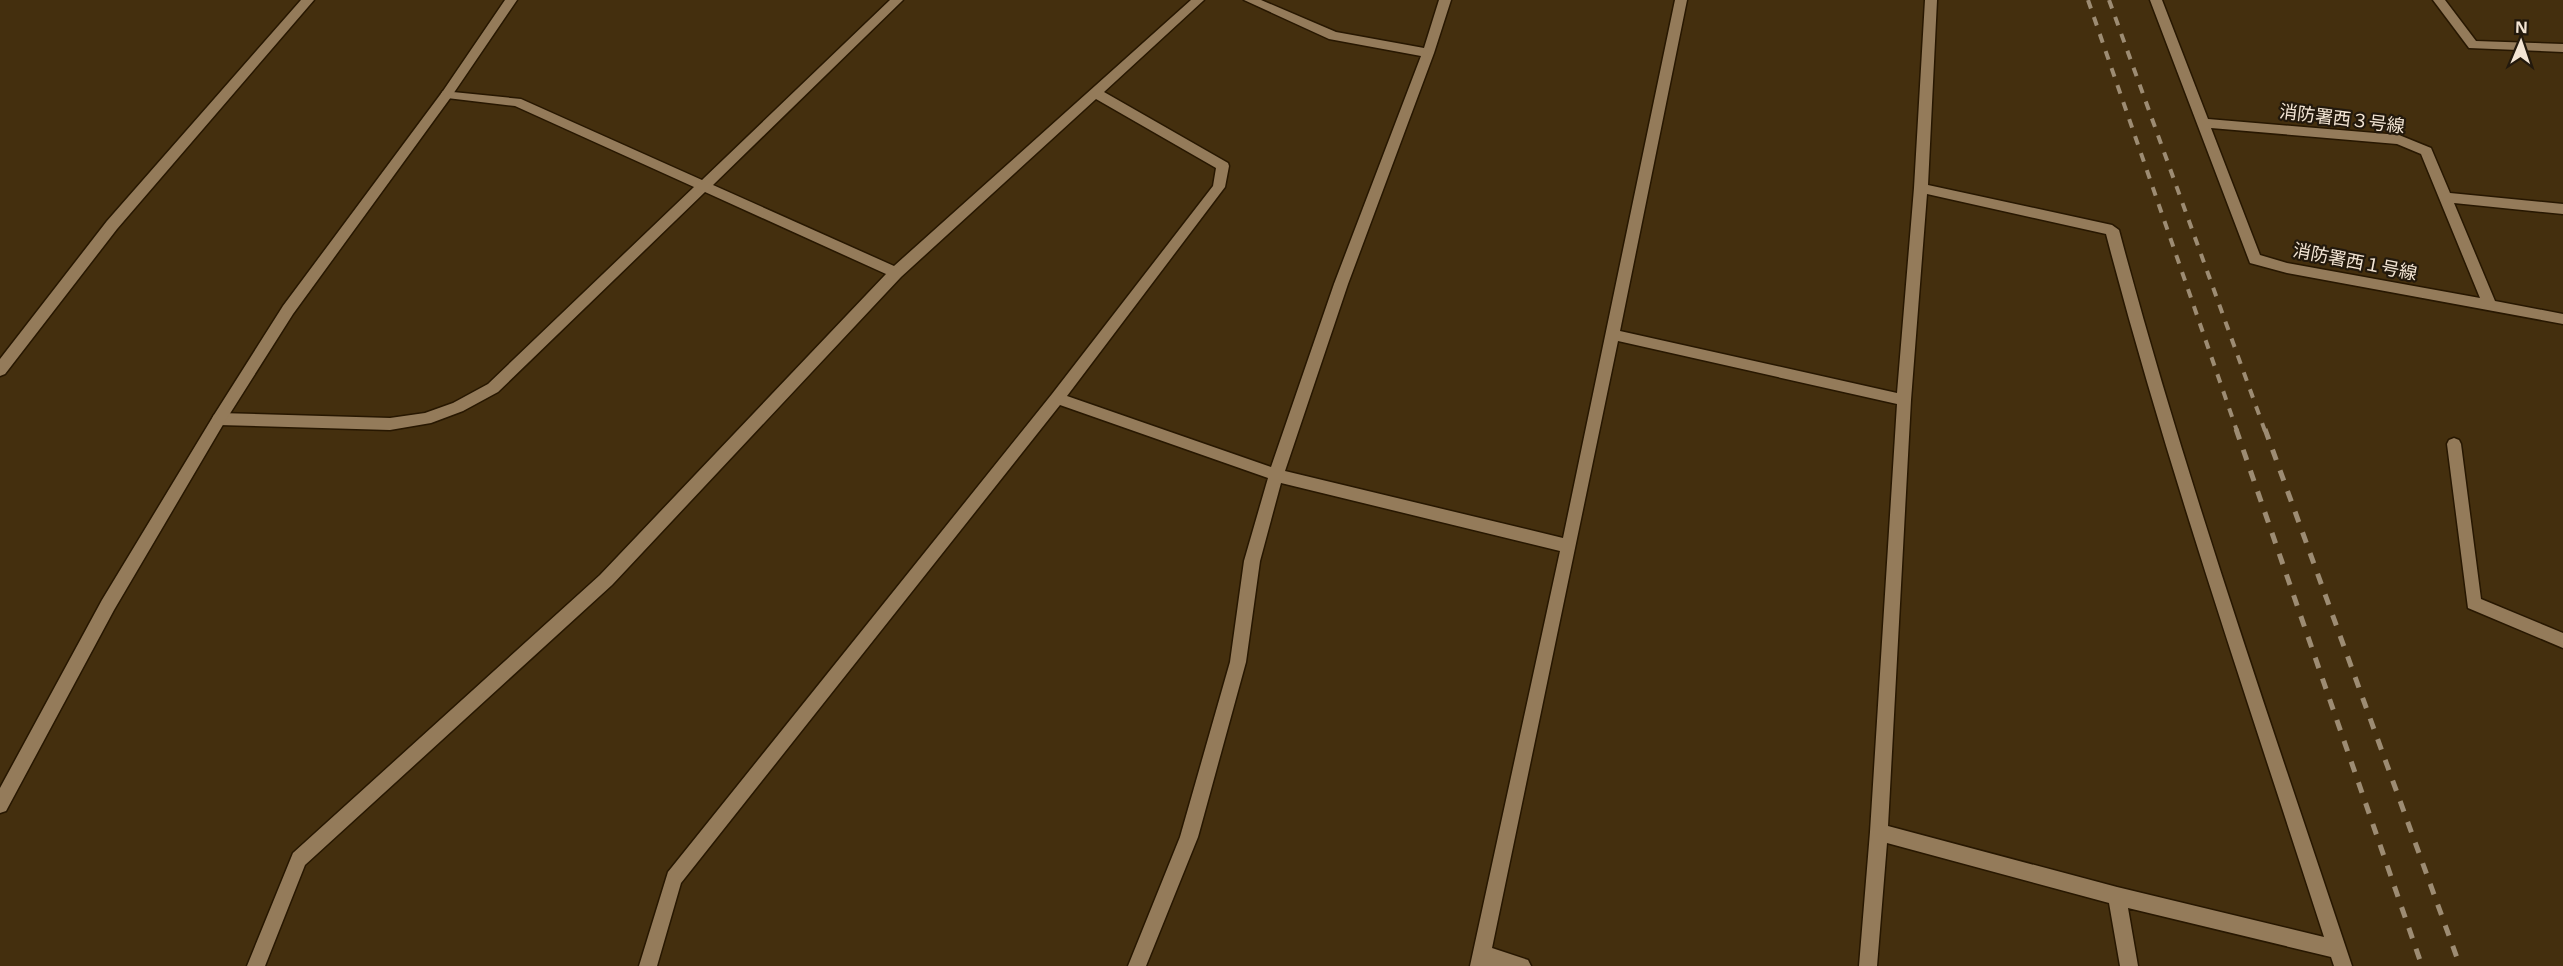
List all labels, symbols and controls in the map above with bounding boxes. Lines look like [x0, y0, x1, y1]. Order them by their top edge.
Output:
north arrow [2491, 12, 2551, 72]
text: N [2515, 16, 2528, 38]
street label: 消防署西３号線 [2278, 98, 2406, 138]
street label: 消防署西１号線 [2291, 237, 2419, 285]

